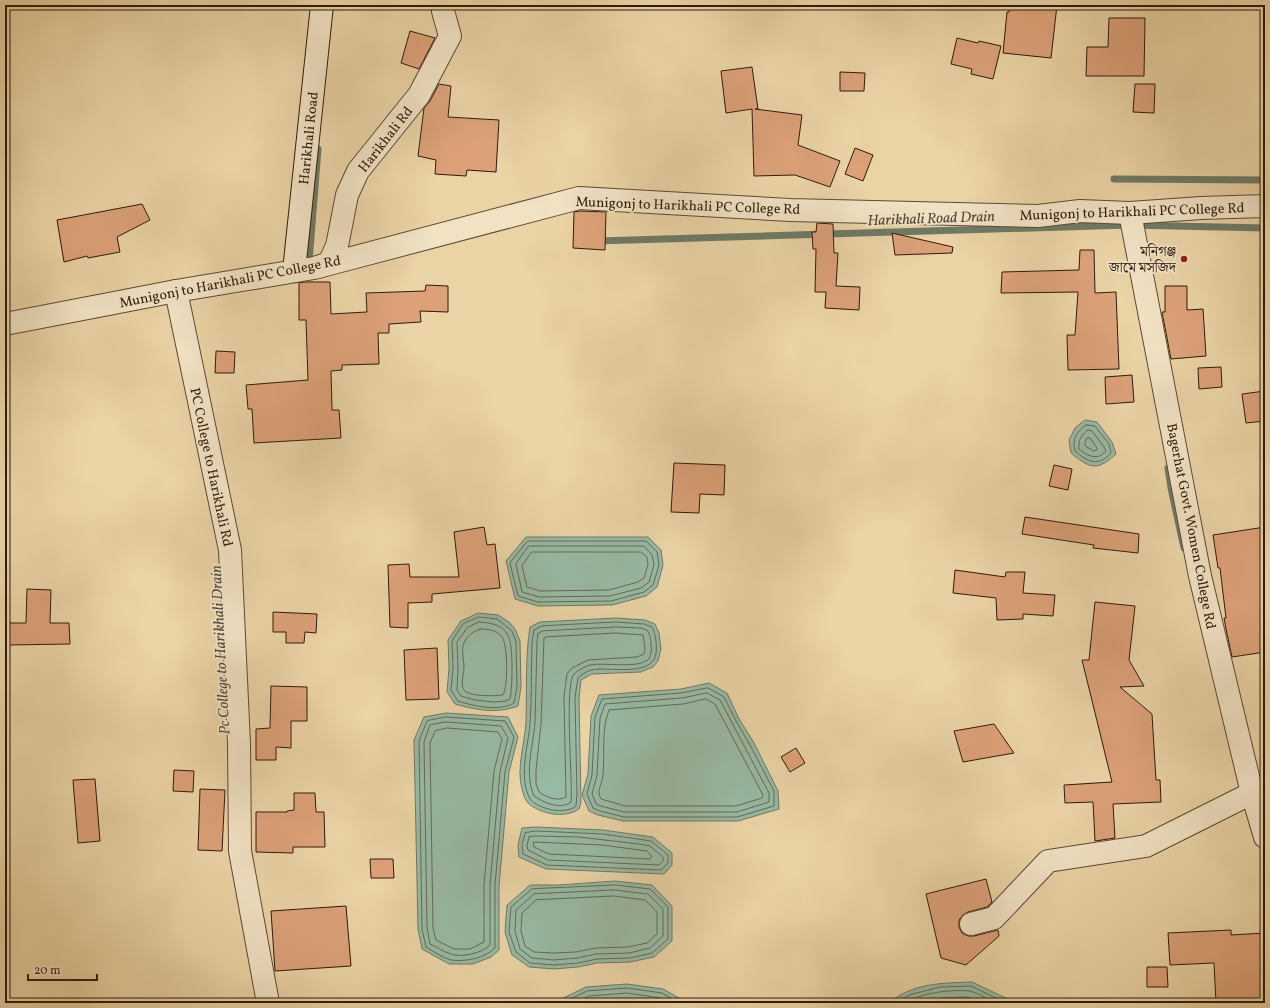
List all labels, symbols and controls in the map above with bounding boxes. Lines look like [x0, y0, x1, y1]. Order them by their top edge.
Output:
street label: Harikhali Road [295, 91, 324, 186]
street label: Harikhali Rd [354, 103, 418, 177]
street label: Munigonj to Harikhali PC College Rd [575, 193, 801, 220]
street label: Munigonj to Harikhali PC College Rd [1019, 199, 1245, 226]
water label: Harikhali Road Drain [867, 207, 995, 232]
place label: মনিগঞ্জ জামে মসজিদ [1108, 243, 1177, 278]
street label: Munigonj to Harikhali PC College Rd [118, 252, 343, 313]
marker: মনিগঞ্জ জামে মসজিদ [1179, 254, 1189, 264]
street label: PC College to Harikhali Rd [184, 386, 237, 549]
street label: Bagerhat Govt. Women College Rd [1161, 422, 1220, 631]
water label: Pc College to Harikhali Drain [207, 564, 236, 735]
scale bar [28, 956, 97, 982]
text: 20 m [34, 963, 61, 979]

